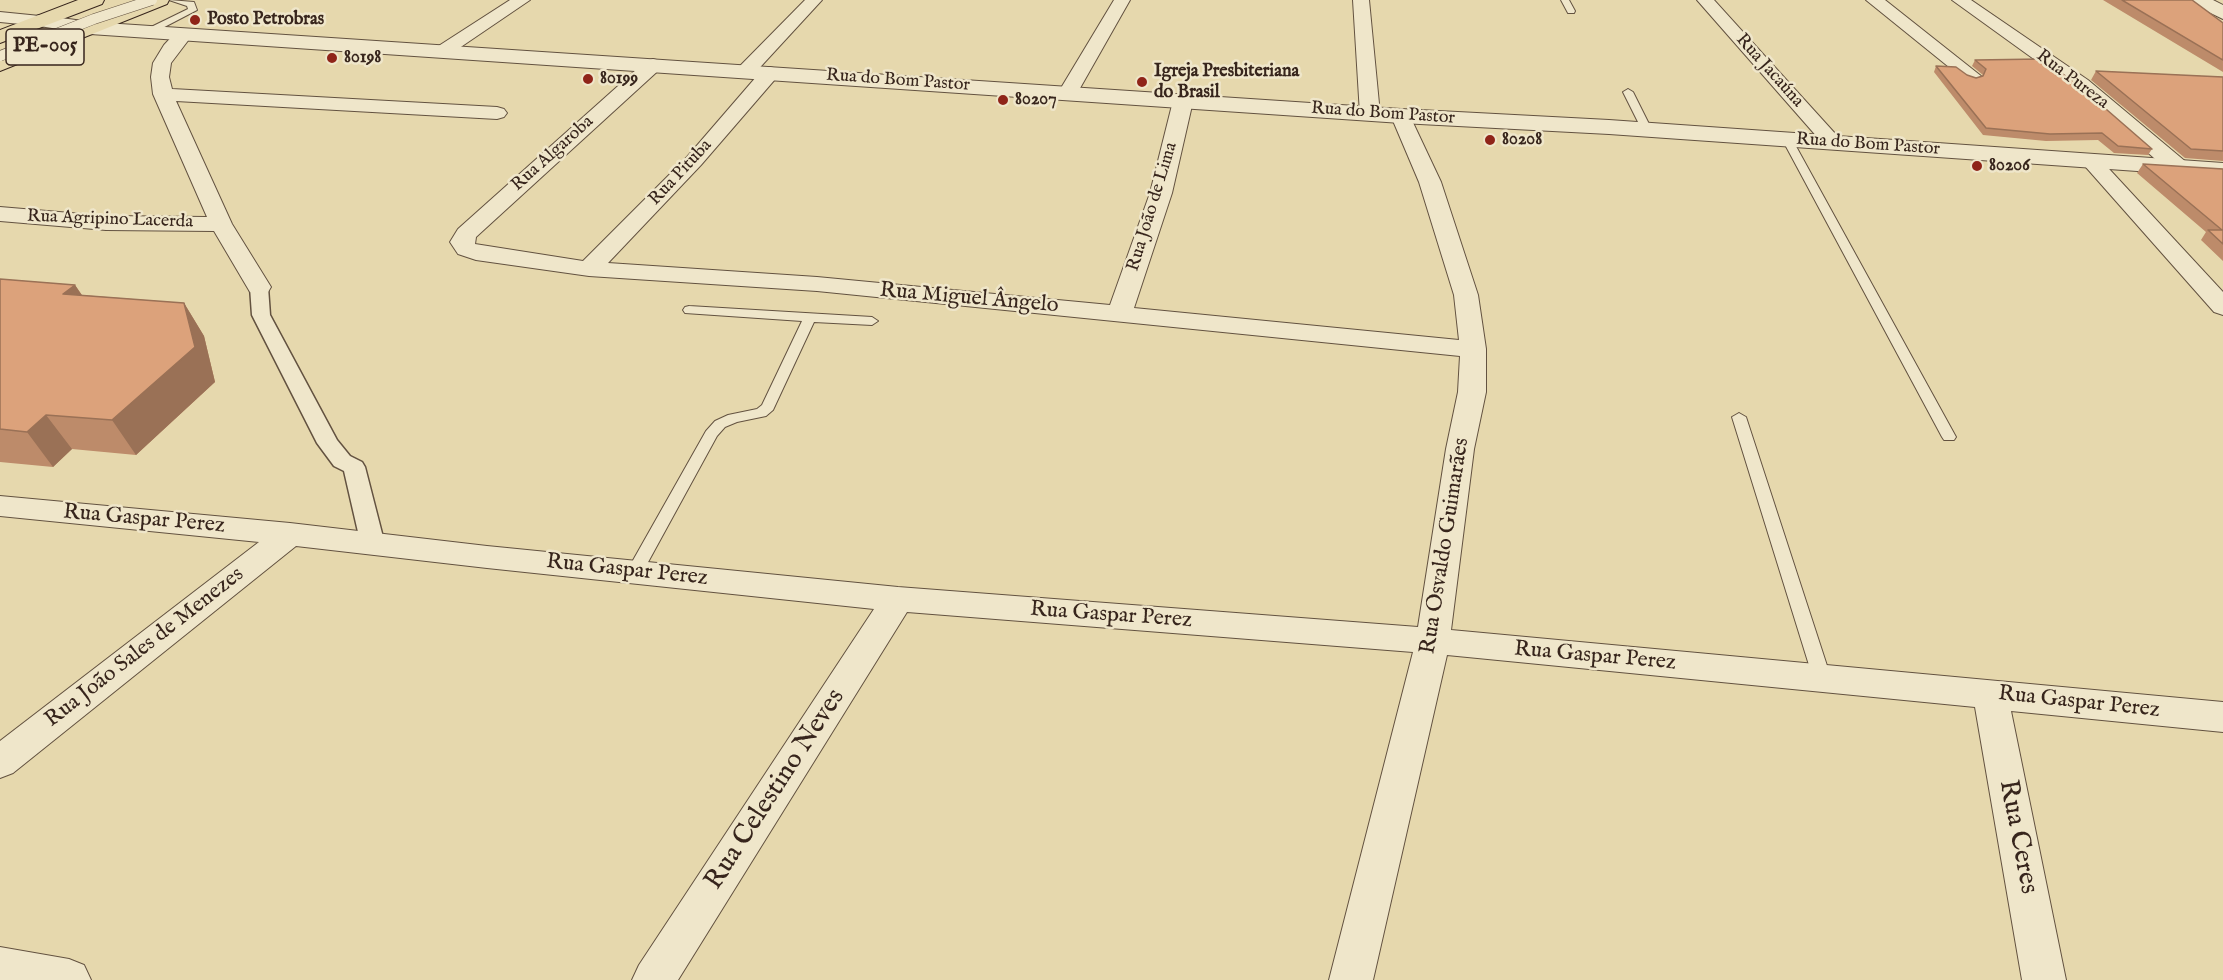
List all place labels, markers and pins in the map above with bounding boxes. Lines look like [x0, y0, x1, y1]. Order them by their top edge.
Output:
place label: Posto Petrobras [207, 9, 324, 31]
marker: Posto Petrobras [188, 13, 202, 27]
place label: 80198 [344, 47, 381, 69]
marker: 80198 [325, 51, 339, 65]
place label: Igreja Presbiteriana do Brasil [1154, 61, 1299, 104]
place label: 80199 [600, 68, 638, 90]
marker: 80199 [581, 72, 595, 86]
marker: Igreja Presbiteriana do Brasil [1135, 75, 1149, 89]
place label: 80207 [1015, 89, 1057, 111]
marker: 80207 [996, 93, 1010, 107]
place label: 80208 [1502, 129, 1542, 151]
marker: 80208 [1483, 133, 1497, 147]
place label: 80206 [1989, 155, 2030, 177]
marker: 80206 [1970, 159, 1984, 173]

